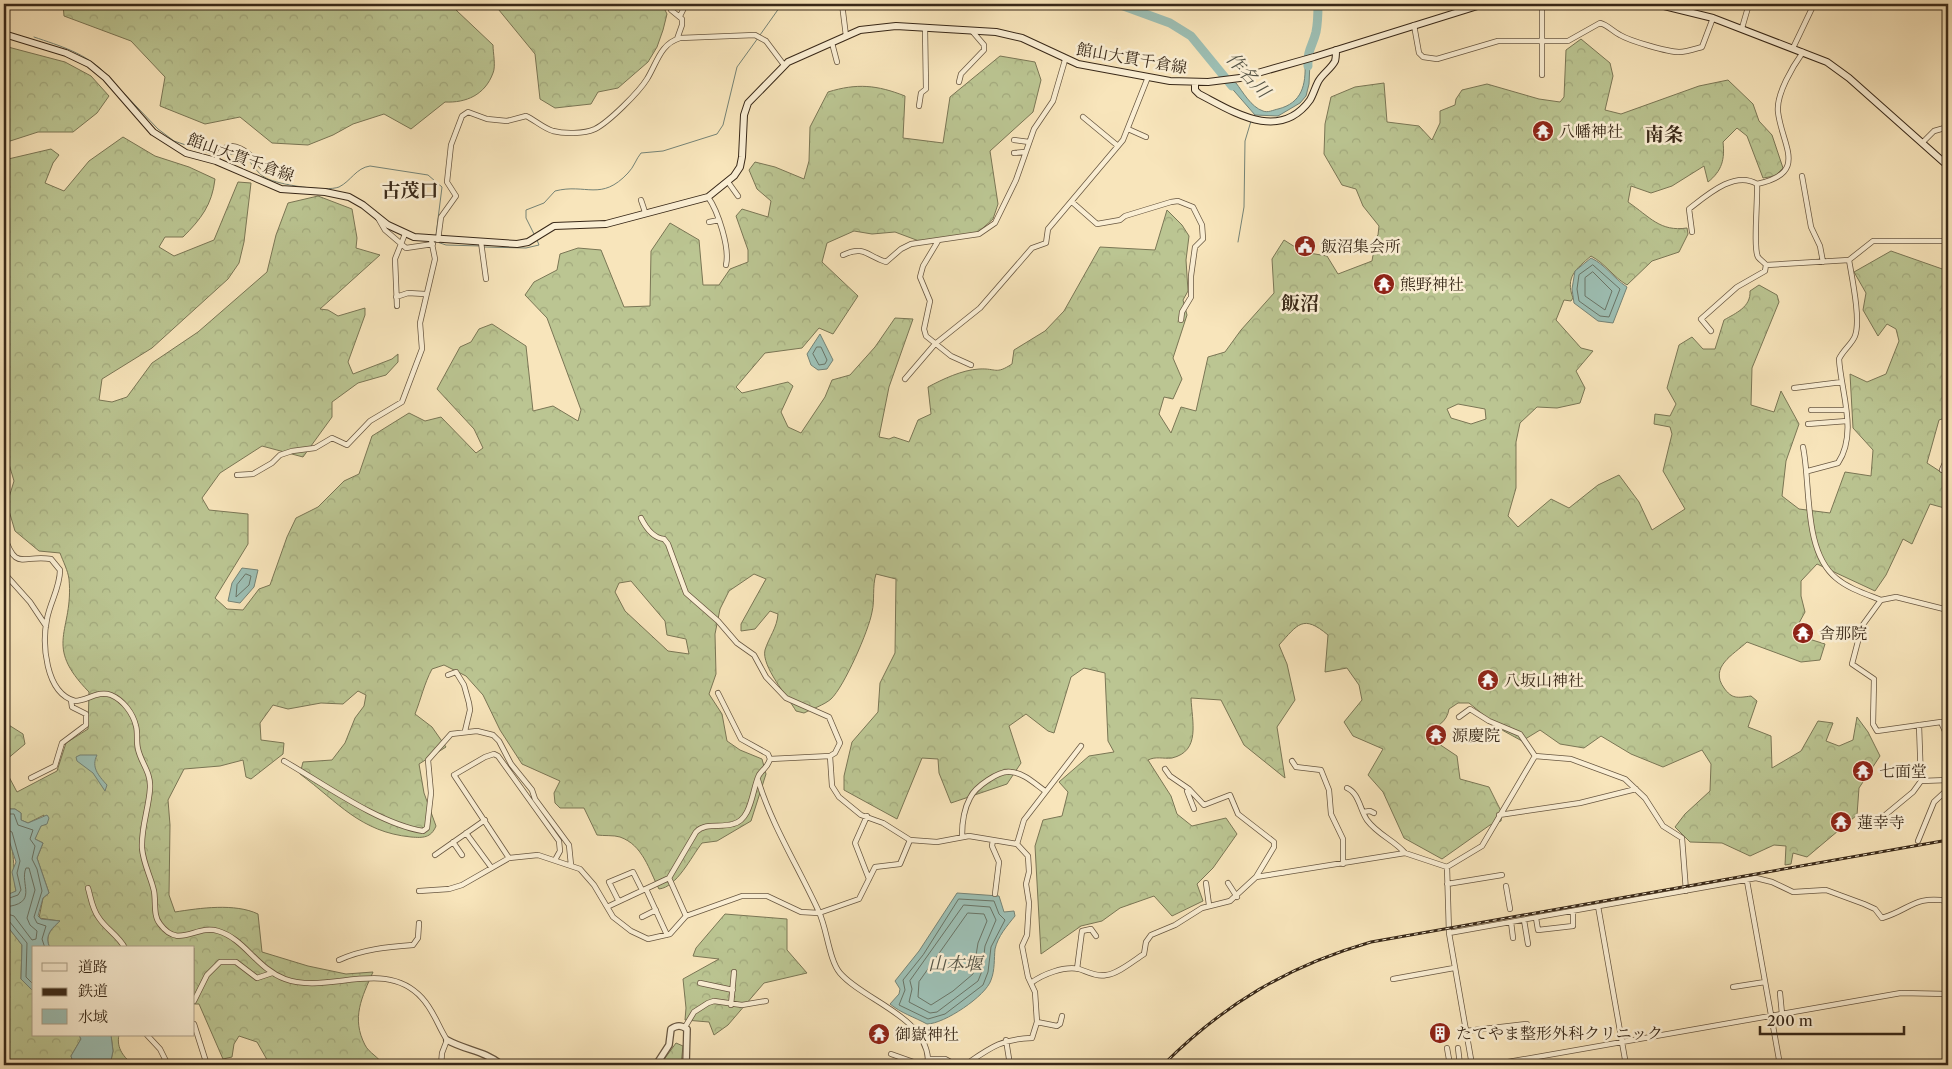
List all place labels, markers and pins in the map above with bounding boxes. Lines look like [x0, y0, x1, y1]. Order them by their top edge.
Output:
temple icon: 八幡神社 [1531, 119, 1555, 143]
place label: 八幡神社 [1559, 121, 1623, 141]
public building icon: 飯沼集会所 [1293, 234, 1317, 258]
place label: 飯沼集会所 [1321, 236, 1401, 256]
temple icon: 熊野神社 [1372, 272, 1396, 296]
place label: 熊野神社 [1400, 274, 1464, 294]
temple icon: 舎那院 [1791, 621, 1815, 645]
place label: 舎那院 [1819, 623, 1867, 643]
temple icon: 八坂山神社 [1476, 668, 1500, 692]
place label: 八坂山神社 [1504, 670, 1584, 690]
temple icon: 源慶院 [1424, 723, 1448, 747]
place label: 源慶院 [1452, 725, 1500, 745]
temple icon: 七面堂 [1851, 759, 1875, 783]
place label: 七面堂 [1879, 761, 1927, 781]
temple icon: 蓮幸寺 [1829, 810, 1853, 834]
place label: 蓮幸寺 [1857, 812, 1905, 832]
building icon: たてやま整形外科クリニック [1428, 1021, 1452, 1045]
temple icon: 御嶽神社 [867, 1022, 891, 1046]
place label: たてやま整形外科クリニック [1456, 1023, 1663, 1043]
place label: 御嶽神社 [895, 1024, 959, 1044]

